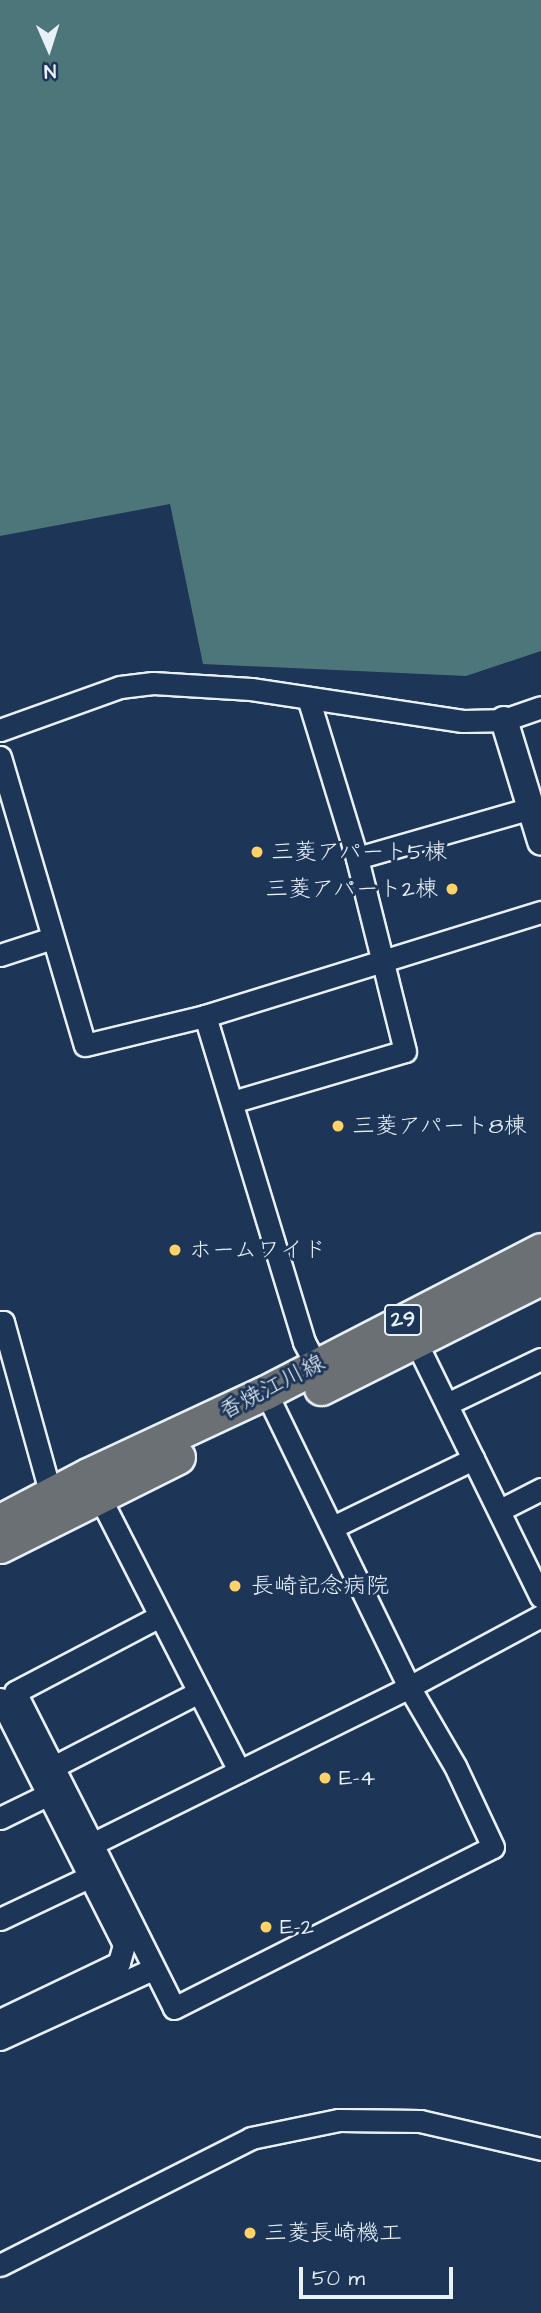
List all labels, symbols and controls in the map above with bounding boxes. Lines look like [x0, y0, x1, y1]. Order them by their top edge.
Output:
north arrow [14, 14, 84, 84]
text: N [43, 57, 57, 84]
place label: 三菱アパート5棟 [271, 838, 448, 866]
marker: 三菱アパート5棟 [249, 844, 265, 860]
place label: 三菱アパート2棟 [264, 875, 438, 903]
marker: 三菱アパート2棟 [444, 881, 460, 897]
place label: 三菱アパート8棟 [352, 1112, 528, 1140]
marker: 三菱アパート8棟 [330, 1118, 346, 1134]
place label: ホームワイド [189, 1236, 327, 1264]
marker: ホームワイド [167, 1242, 183, 1258]
road number: 29 [384, 1302, 422, 1338]
street label: 香焼江川線 [215, 1349, 329, 1425]
place label: 長崎記念病院 [251, 1572, 389, 1600]
marker: 長崎記念病院 [225, 1576, 245, 1596]
place label: E-4 [339, 1764, 375, 1792]
marker: E-4 [317, 1770, 333, 1786]
place label: E-2 [280, 1913, 314, 1941]
marker: E-2 [258, 1919, 274, 1935]
place label: 三菱長崎機工 [264, 2219, 402, 2247]
marker: 三菱長崎機工 [242, 2225, 258, 2241]
scale bar [303, 2254, 457, 2298]
text: 50 m [312, 2264, 365, 2293]

